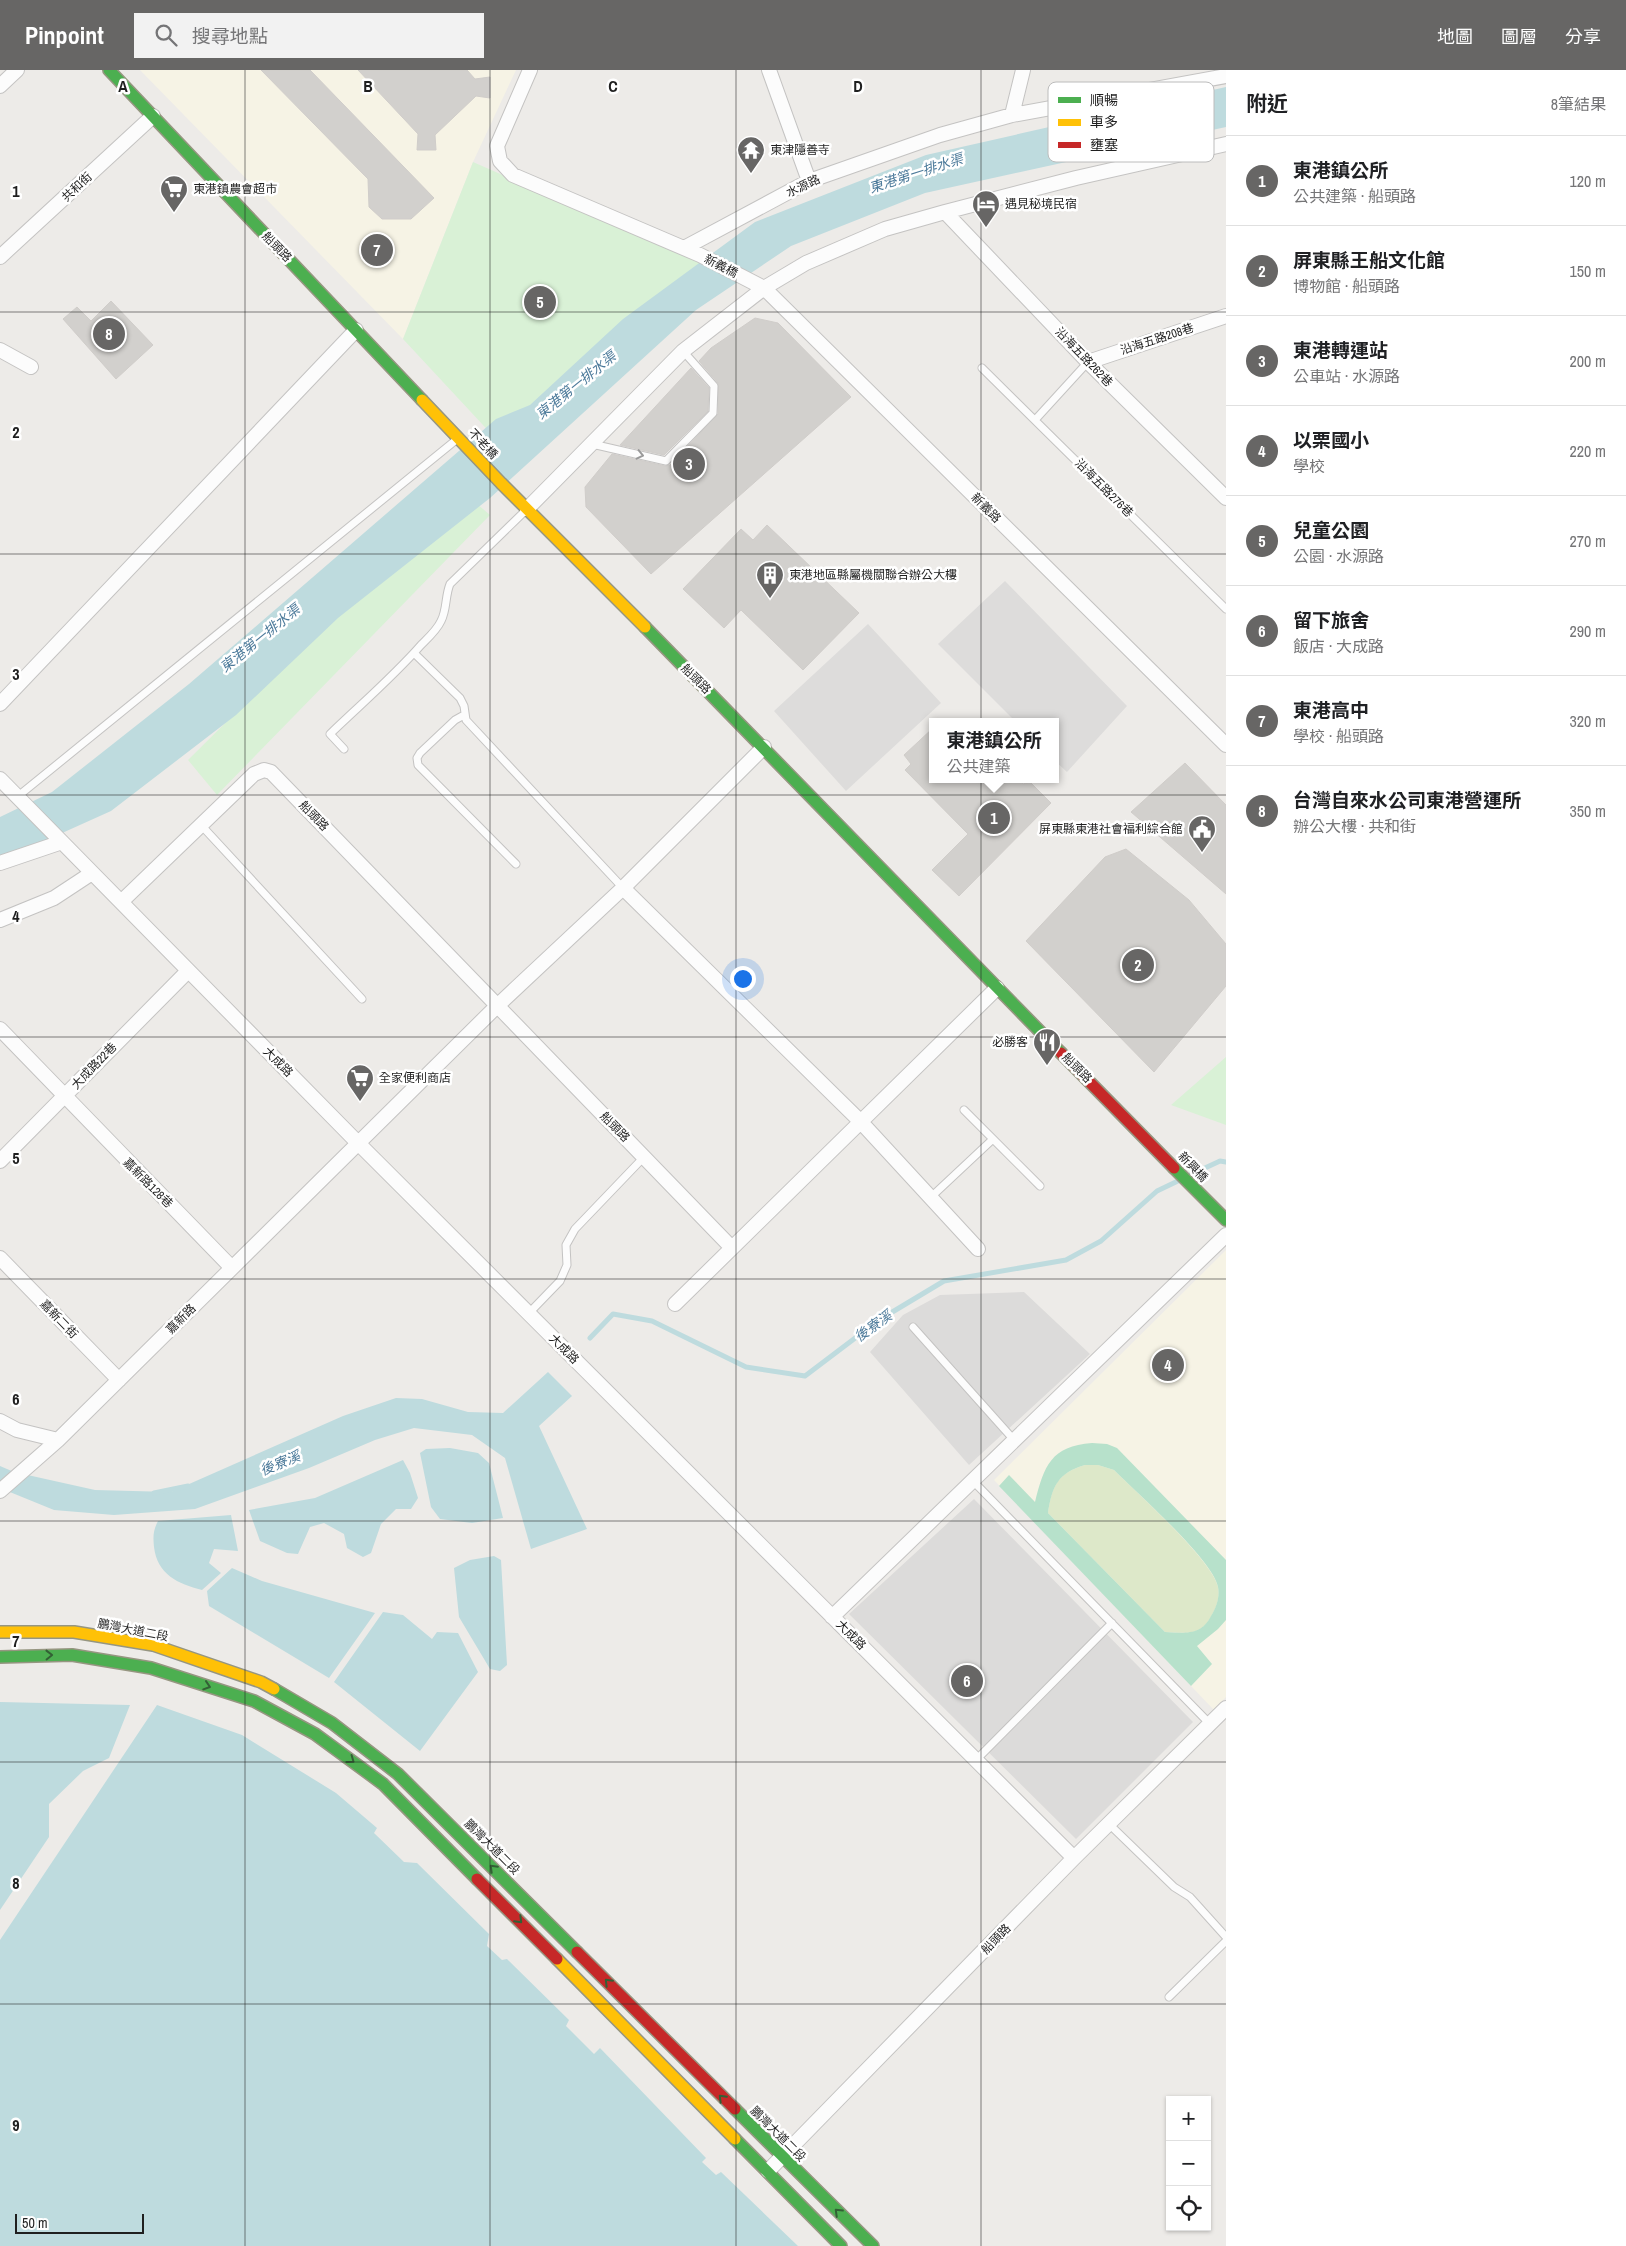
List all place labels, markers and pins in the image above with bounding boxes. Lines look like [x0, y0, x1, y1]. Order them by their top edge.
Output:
temple icon: 東津隱善寺 [736, 135, 766, 174]
place label: 東津隱善寺 [770, 142, 830, 158]
supermarket icon: 東港鎮農會超市 [159, 174, 189, 213]
place label: 東港鎮農會超市 [193, 181, 277, 197]
hotel icon: 遇見秘境民宿 [971, 189, 1001, 228]
place label: 遇見秘境民宿 [1005, 196, 1077, 212]
pin: 7 [361, 231, 393, 269]
pin: 5 [524, 283, 556, 321]
pin: 8 [93, 315, 125, 353]
pin: 3 [673, 445, 705, 483]
building icon: 東港地區縣屬機關聯合辦公大樓 [755, 560, 785, 599]
place label: 東港地區縣屬機關聯合辦公大樓 [789, 567, 957, 583]
pin: 1 [978, 799, 1010, 837]
public building icon: 屏東縣東港社會福利綜合館 [1187, 814, 1217, 853]
place label: 屏東縣東港社會福利綜合館 [1039, 821, 1183, 837]
pin: 2 [1122, 946, 1154, 984]
restaurant icon: 必勝客 [1032, 1027, 1062, 1066]
place label: 必勝客 [992, 1034, 1028, 1050]
supermarket icon: 全家便利商店 [345, 1063, 375, 1102]
place label: 全家便利商店 [379, 1070, 451, 1086]
pin: 4 [1152, 1346, 1184, 1384]
pin: 6 [951, 1662, 983, 1700]

